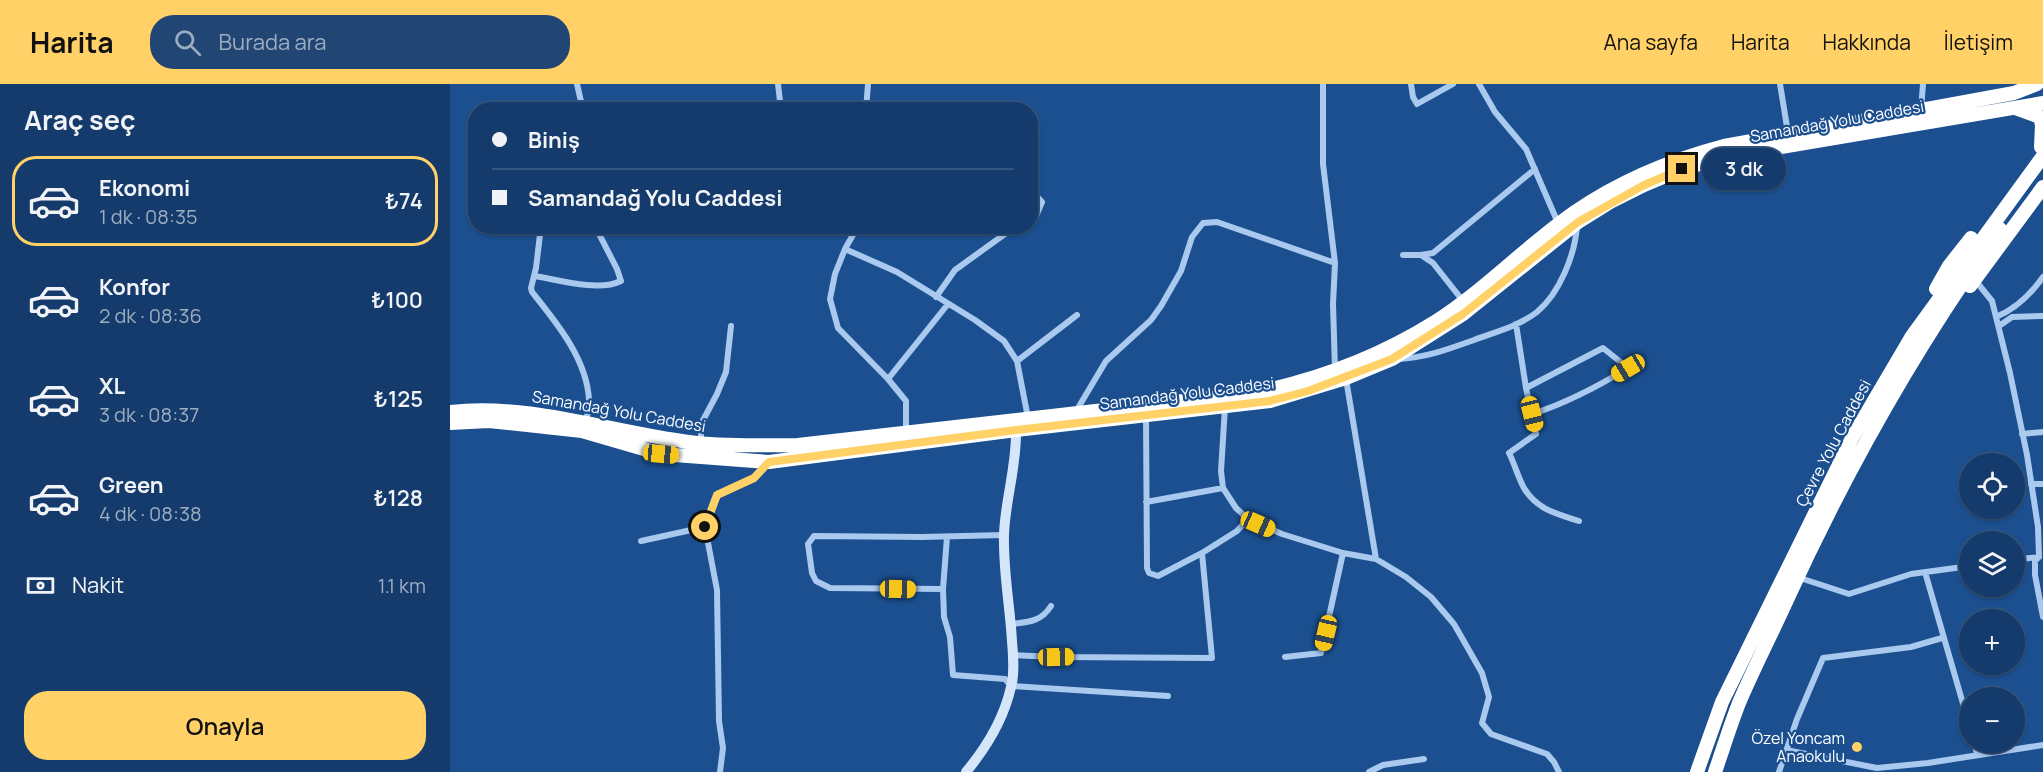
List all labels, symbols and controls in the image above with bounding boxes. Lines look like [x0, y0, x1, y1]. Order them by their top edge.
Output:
search box [150, 15, 570, 69]
text: Harita [30, 23, 114, 61]
icon: search [171, 26, 204, 59]
text: Burada ara [219, 27, 326, 57]
text: Ana sayfa [1604, 28, 1698, 56]
text: Harita [1731, 28, 1790, 56]
text: Hakkında [1823, 28, 1911, 56]
text: İletişim [1944, 28, 2013, 56]
street label: Samandağ Yolu Caddesi [1748, 95, 1926, 147]
text: Araç seç [24, 101, 135, 138]
text: Biniş [528, 125, 580, 155]
callout: 3 dk [1703, 148, 1787, 190]
route end [1668, 155, 1695, 182]
text: 3 dk [1725, 155, 1763, 182]
text: Ekonomi [99, 173, 190, 203]
icon: car [27, 174, 81, 228]
text: Samandağ Yolu Caddesi [528, 183, 782, 213]
text: ₺74 [385, 186, 423, 216]
text: 1 dk · 08:35 [99, 203, 198, 230]
text: Konfor [99, 272, 170, 302]
icon: car [27, 273, 81, 327]
text: ₺100 [371, 285, 423, 315]
text: 2 dk · 08:36 [99, 302, 202, 329]
car [1608, 351, 1648, 385]
text: XL [99, 371, 125, 401]
street label: Samandağ Yolu Caddesi [1098, 371, 1276, 415]
icon: car [27, 372, 81, 426]
street label: Çevre Yolu Caddesi [1790, 376, 1876, 510]
text: ₺125 [374, 384, 423, 414]
street label: Samandağ Yolu Caddesi [530, 385, 708, 437]
car [1519, 394, 1545, 434]
text: 3 dk · 08:37 [99, 401, 199, 428]
car [642, 443, 680, 465]
map controls [1959, 453, 2025, 753]
button: locate [1959, 453, 2025, 519]
text: Green [99, 470, 164, 500]
icon: car [27, 471, 81, 525]
text: ₺128 [373, 483, 423, 513]
text: 4 dk · 08:38 [99, 500, 202, 527]
car [1238, 508, 1278, 540]
route start [691, 513, 718, 540]
button: layers [1959, 531, 2025, 597]
icon: cash [24, 569, 57, 602]
text: Nakit [72, 570, 124, 600]
text: 1.1 km [378, 572, 426, 599]
car [880, 580, 916, 598]
button: + [1959, 609, 2025, 675]
car [1313, 613, 1339, 653]
car [1038, 648, 1074, 666]
button: − [1959, 687, 2025, 753]
button: Onayla [24, 691, 426, 760]
place label: Özel Yoncam Anaokulu [1752, 727, 1845, 767]
marker: Özel Yoncam Anaokulu [1850, 740, 1864, 754]

